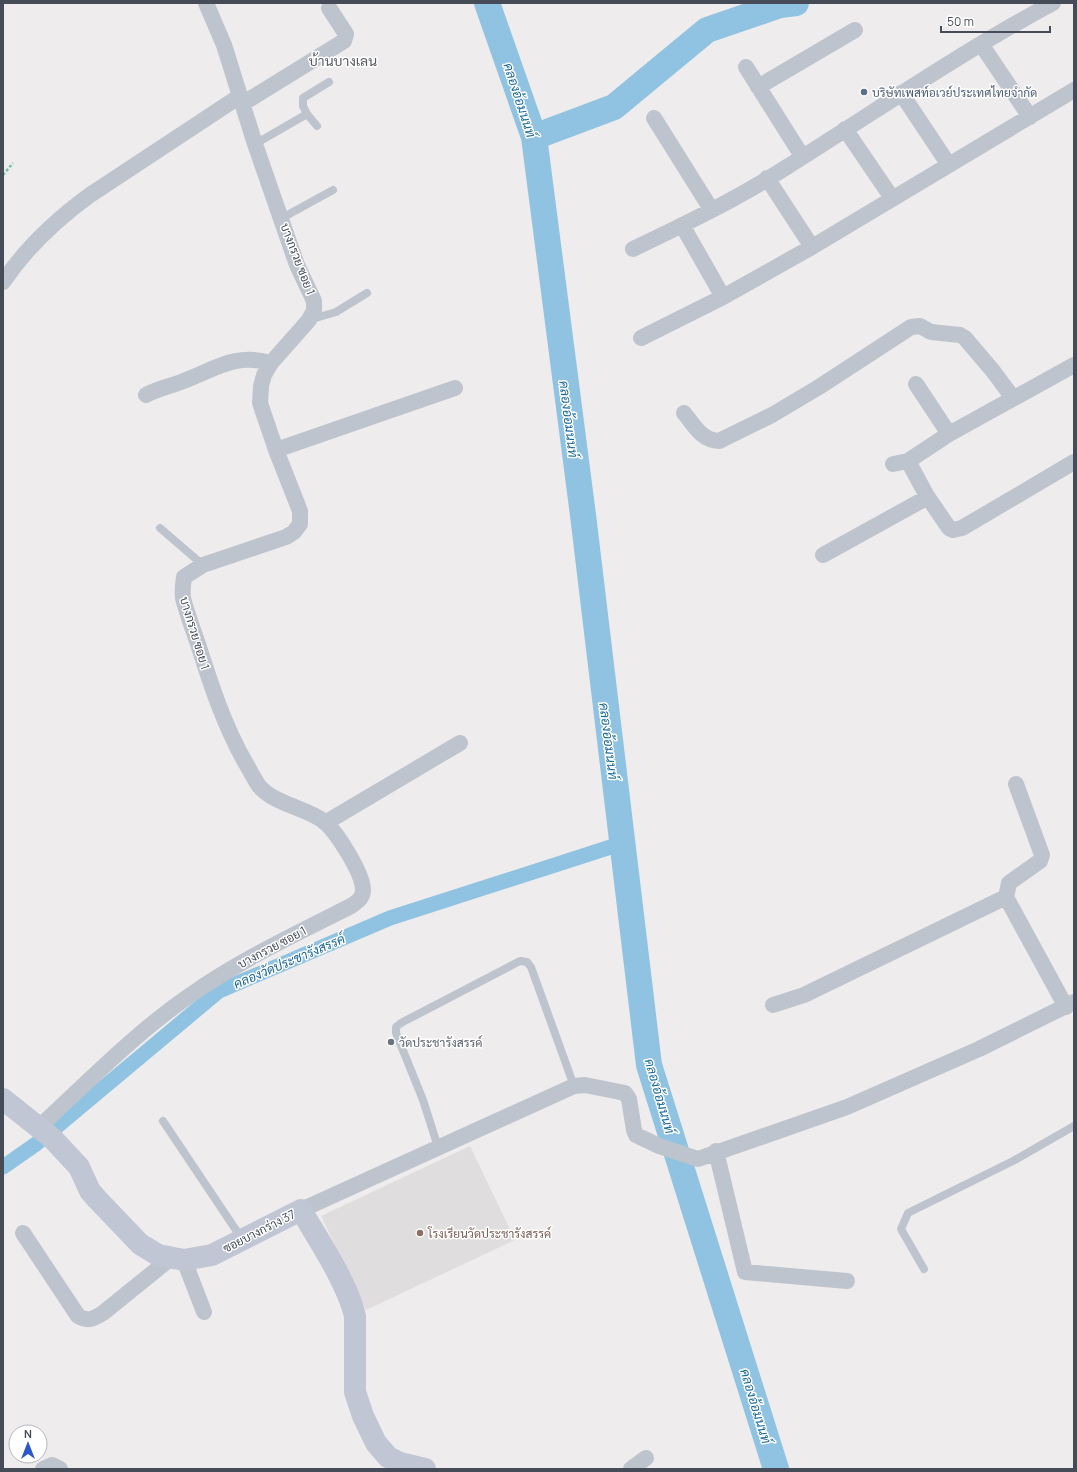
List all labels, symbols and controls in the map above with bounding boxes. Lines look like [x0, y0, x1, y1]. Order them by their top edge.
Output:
scale bar [941, 8, 1050, 34]
text: 50 m [947, 13, 974, 30]
district label: บ้านบางเลน [309, 51, 377, 70]
water label: คลองอ้อมนนท์ [500, 60, 541, 141]
place label: บริษัทเพสท์อเวย์ประเทศไทยจำกัด [872, 84, 1037, 101]
marker: บริษัทเพสท์อเวย์ประเทศไทยจำกัด [859, 87, 869, 97]
street label: บางกรวย ซอย 1 [277, 221, 319, 297]
water label: คลองอ้อมนนท์ [555, 380, 583, 460]
street label: บางกรวย ซอย 1 [176, 594, 214, 672]
water label: คลองอ้อมนนท์ [595, 702, 623, 782]
street label: บางกรวย ซอย 1 [235, 922, 309, 972]
water label: คลองวัดประชารังสรรค์ [231, 929, 349, 993]
place label: วัดประชารังสรรค์ [399, 1034, 483, 1051]
marker: วัดประชารังสรรค์ [386, 1037, 396, 1047]
water label: คลองอ้อมนนท์ [641, 1056, 680, 1137]
street label: ซอยบางกร่าง 37 [220, 1205, 298, 1257]
place label: โรงเรียนวัดประชารังสรรค์ [427, 1225, 551, 1242]
marker: โรงเรียนวัดประชารังสรรค์ [415, 1228, 425, 1238]
water label: คลองอ้อมนนท์ [736, 1366, 776, 1447]
north arrow [8, 1424, 48, 1464]
text: N [24, 1426, 32, 1441]

